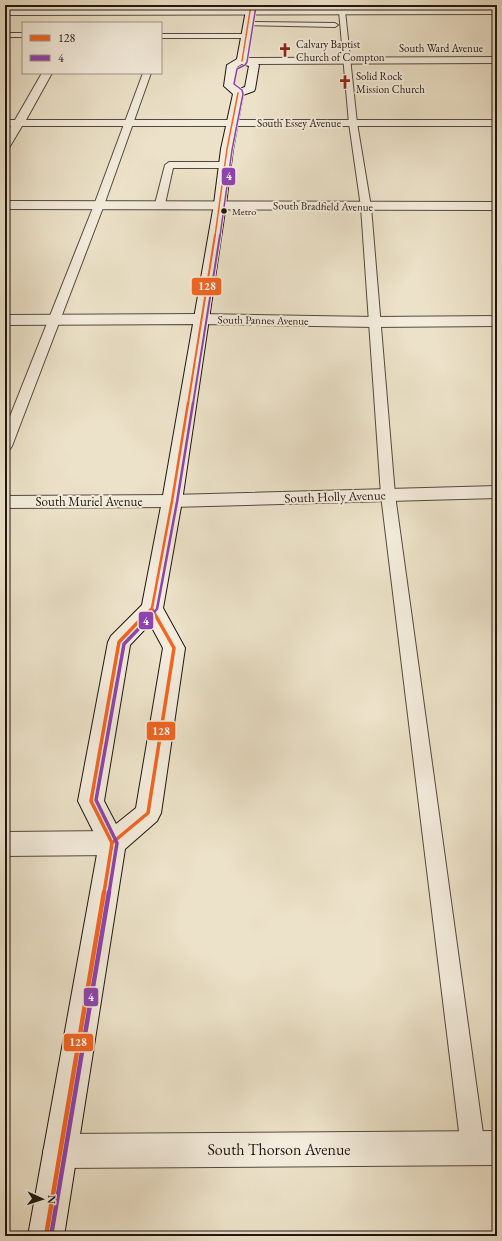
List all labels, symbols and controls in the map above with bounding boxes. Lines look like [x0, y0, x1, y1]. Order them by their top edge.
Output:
legend [22, 22, 162, 74]
text: 128 [58, 30, 76, 46]
place label: Calvary Baptist Church of Compton [296, 37, 385, 64]
street label: South Ward Avenue [399, 41, 484, 55]
church icon: Calvary Baptist Church of Compton [277, 42, 293, 58]
text: 4 [58, 50, 64, 66]
place label: Solid Rock Mission Church [356, 69, 425, 96]
church icon: Solid Rock Mission Church [337, 74, 353, 90]
street label: South Essey Avenue [257, 116, 342, 130]
line badge: 4 [221, 167, 236, 186]
text: 4 [226, 169, 232, 183]
street label: South Bradfield Avenue [273, 198, 374, 214]
place label: Metro [232, 205, 256, 218]
marker: Metro [219, 206, 229, 216]
line badge: 128 [191, 277, 222, 296]
text: 128 [198, 279, 216, 293]
street label: South Pannes Avenue [217, 312, 309, 328]
street label: South Holly Avenue [284, 486, 386, 507]
street label: South Muriel Avenue [36, 493, 142, 510]
line badge: 4 [138, 611, 154, 630]
text: 4 [143, 614, 149, 628]
line badge: 128 [146, 721, 176, 741]
text: 128 [152, 724, 170, 738]
line badge: 4 [83, 987, 99, 1007]
text: 4 [88, 990, 94, 1004]
line badge: 128 [63, 1033, 94, 1052]
text: 128 [69, 1035, 87, 1049]
street label: South Thorson Avenue [207, 1139, 351, 1160]
north arrow [22, 1179, 62, 1219]
text: N [45, 1195, 59, 1204]

